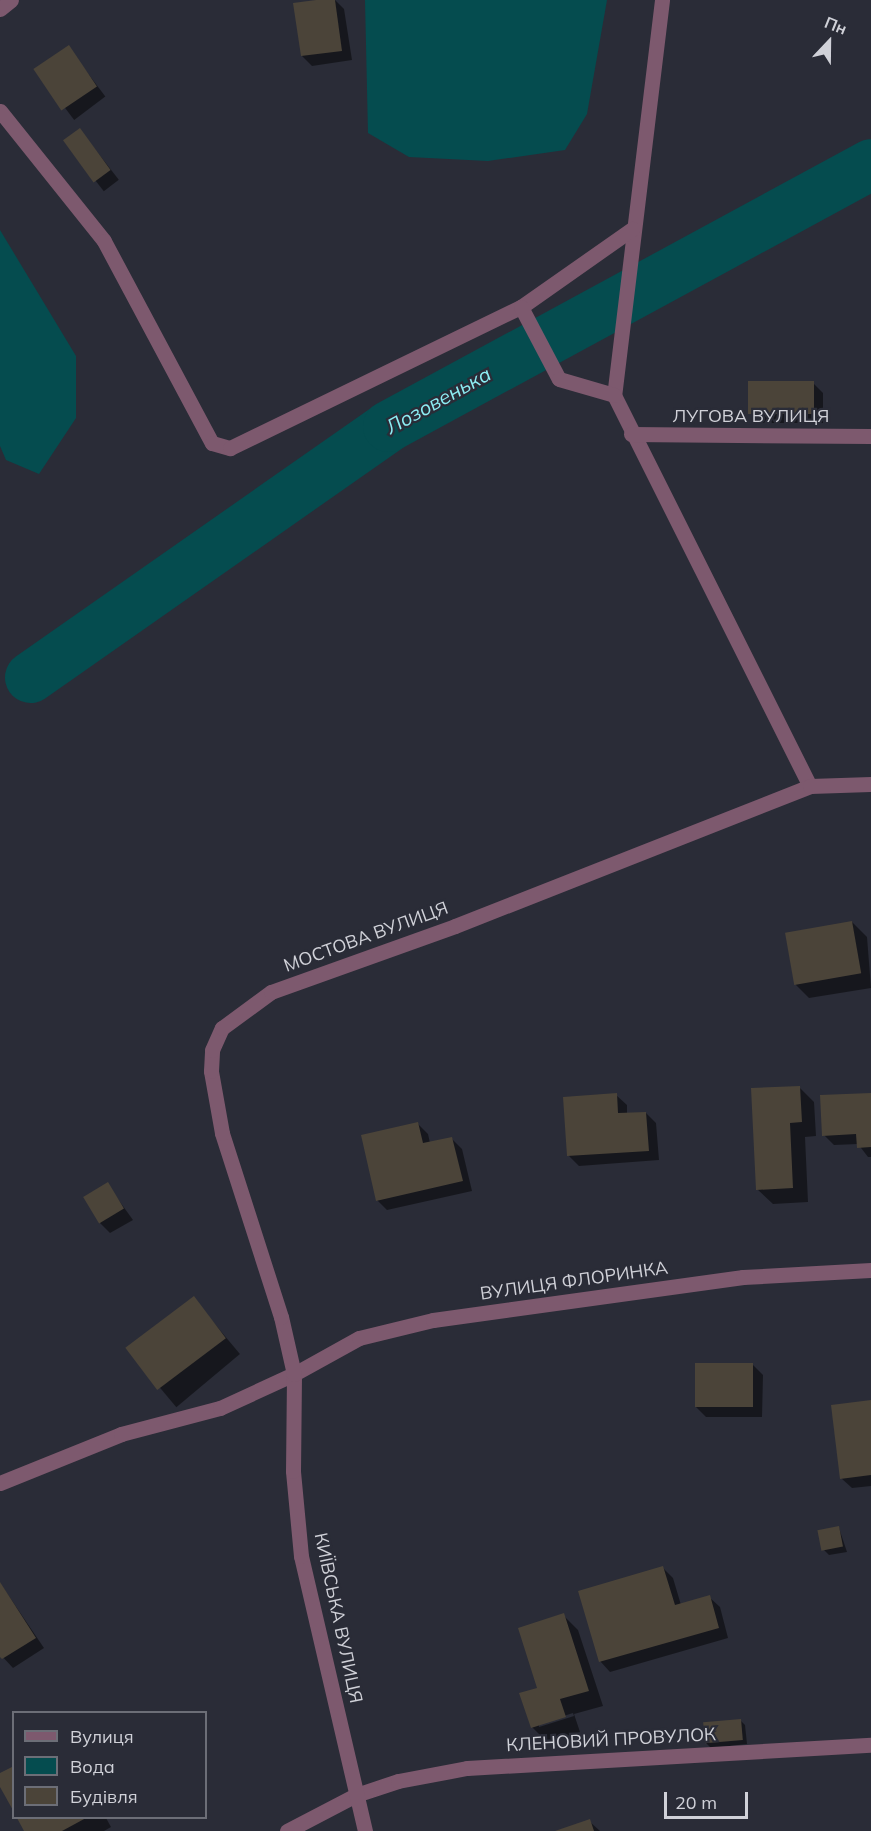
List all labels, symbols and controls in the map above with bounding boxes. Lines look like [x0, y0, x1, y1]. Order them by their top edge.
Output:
north arrow [799, 12, 859, 72]
text: Пн [822, 12, 850, 39]
water label: Лозовенька [381, 361, 495, 439]
street label: ЛУГОВА ВУЛИЦЯ [672, 405, 830, 427]
street label: МОСТОВА ВУЛИЦЯ [281, 897, 451, 977]
street label: ВУЛИЦЯ ФЛОРИНКА [479, 1257, 669, 1305]
street label: КИЇВСЬКА ВУЛИЦЯ [309, 1531, 367, 1705]
legend [12, 1711, 207, 1819]
street label: КЛЕНОВИЙ ПРОВУЛОК [506, 1724, 716, 1756]
text: Вулиця [70, 1725, 134, 1748]
text: Вода [70, 1755, 115, 1778]
scale bar [667, 1780, 751, 1818]
text: Будівля [70, 1785, 138, 1808]
text: 20 m [675, 1791, 717, 1814]

